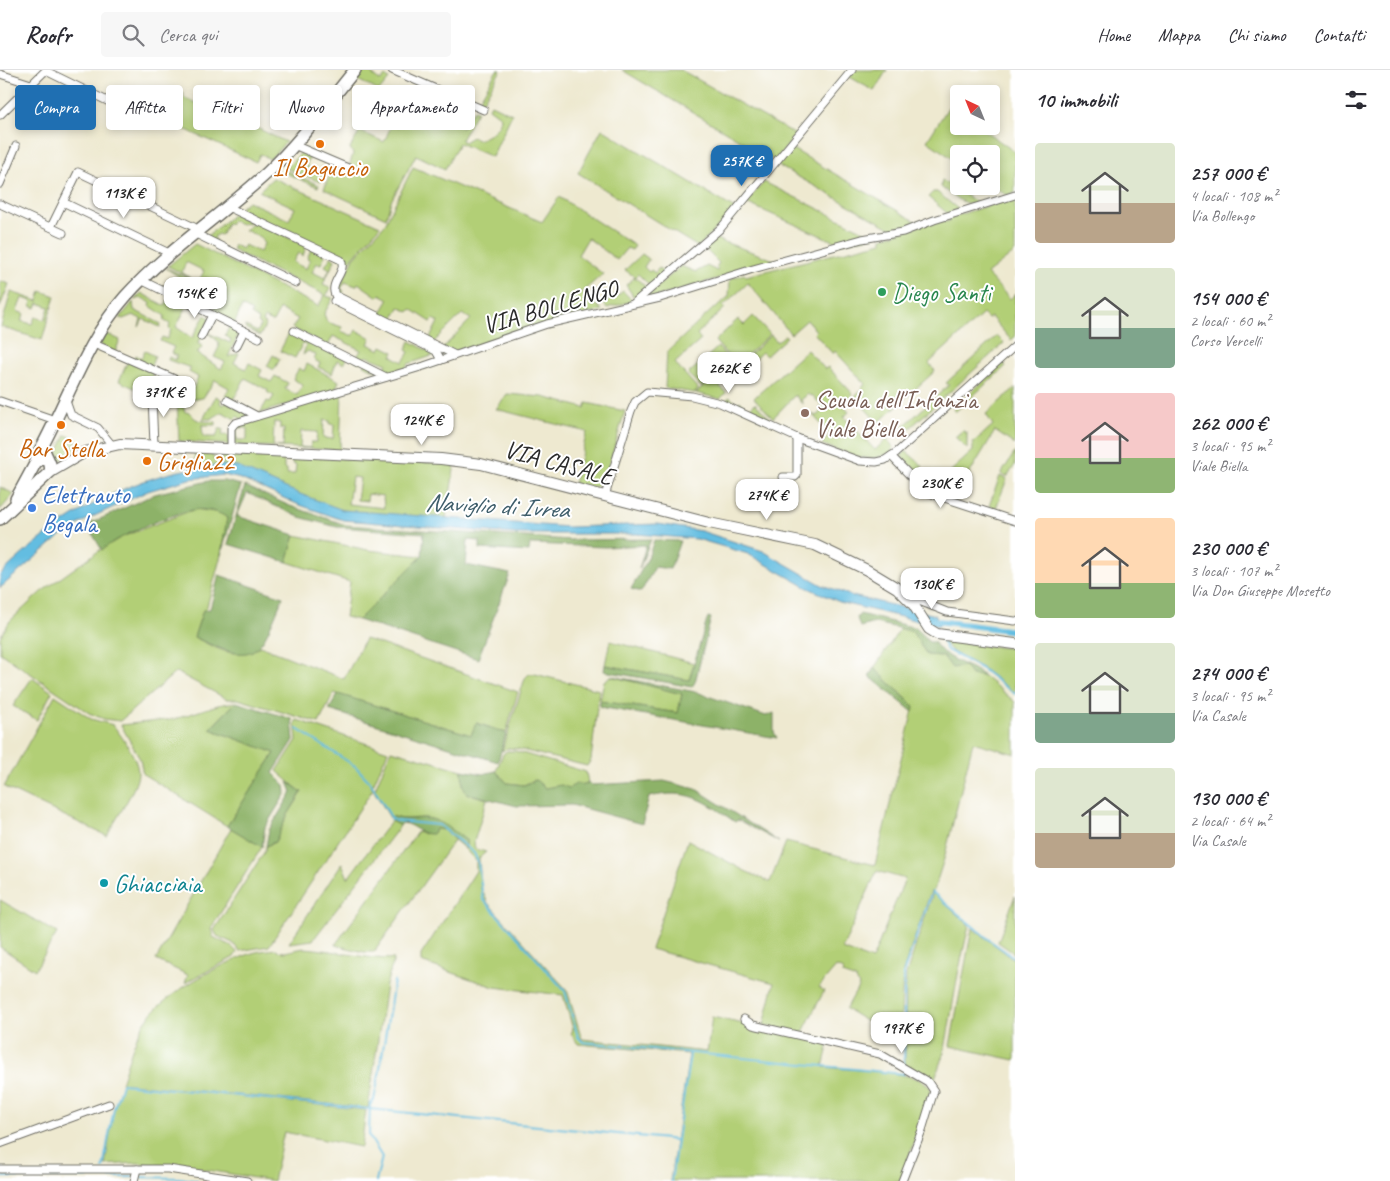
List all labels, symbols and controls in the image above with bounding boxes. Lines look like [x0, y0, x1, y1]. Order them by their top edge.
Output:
search box [101, 12, 451, 57]
text: Roofr [25, 20, 71, 50]
icon: search [119, 21, 147, 49]
text: Cerca qui [159, 23, 218, 47]
text: Home [1098, 24, 1130, 46]
text: Mappa [1158, 24, 1200, 46]
text: Chi siamo [1228, 24, 1286, 46]
text: Contatti [1314, 24, 1365, 46]
chip: Compra [15, 85, 96, 130]
chip: Affitta [106, 85, 183, 130]
chip: Filtri [193, 85, 260, 130]
chip: Nuovo [270, 85, 342, 130]
chip: Appartamento [352, 85, 475, 130]
north arrow [950, 85, 1000, 135]
map controls [950, 85, 1000, 195]
icon: filters [1342, 86, 1370, 114]
text: 10 immobili [1035, 87, 1117, 113]
marker: Il Baguccio [314, 138, 326, 150]
pin: 257K € [701, 144, 783, 187]
button: locate [950, 145, 1000, 195]
text: 257K € [722, 151, 762, 171]
place label: Il Baguccio [273, 152, 368, 184]
text: 257 000 € [1190, 160, 1266, 186]
icon: home [1075, 163, 1135, 223]
pin: 113K € [83, 176, 165, 219]
text: 113K € [104, 183, 144, 203]
text: 4 locali · 108 m² [1190, 186, 1277, 206]
text: Via Bollengo [1190, 206, 1254, 226]
street label: VIA BOLLENGO [479, 272, 624, 341]
pin: 154K € [154, 276, 236, 319]
place label: Diego Santi [892, 277, 994, 309]
text: 154K € [175, 283, 215, 303]
text: 154 000 € [1190, 285, 1266, 311]
marker: Diego Santi [876, 286, 888, 298]
icon: home [1075, 288, 1135, 348]
text: 2 locali · 60 m² [1190, 311, 1270, 331]
text: Corso Vercelli [1190, 331, 1262, 351]
pin: 262K € [688, 352, 770, 394]
text: 262K € [708, 358, 750, 378]
pin: 371K € [123, 376, 205, 418]
text: 371K € [144, 382, 184, 402]
place label: Scuola dell'Infanzia Viale Biella [815, 384, 980, 445]
pin: 124K € [381, 404, 463, 446]
marker: Scuola dell'Infanzia Viale Biella [799, 407, 811, 419]
text: 124K € [402, 410, 442, 430]
text: 262 000 € [1190, 410, 1267, 436]
icon: home [1075, 413, 1135, 473]
marker: Bar Stella [55, 419, 67, 431]
place label: Bar Stella [18, 433, 107, 465]
street label: VIA CASALE [501, 433, 620, 494]
text: 3 locali · 95 m² [1190, 436, 1270, 456]
place label: Griglia22 [157, 446, 235, 478]
marker: Griglia22 [141, 455, 153, 467]
text: Viale Biella [1190, 456, 1247, 476]
pin: 230K € [900, 466, 982, 509]
text: 230K € [921, 473, 961, 493]
pin: 274K € [726, 478, 808, 521]
place label: Elettrauto Begala [42, 479, 131, 540]
water label: Naviglio di Ivrea [425, 485, 572, 526]
text: 274K € [747, 485, 787, 505]
marker: Elettrauto Begala [26, 502, 38, 514]
text: 230 000 € [1190, 535, 1266, 561]
icon: home [1075, 538, 1135, 598]
text: 3 locali · 107 m² [1190, 561, 1277, 581]
pin: 130K € [891, 568, 973, 610]
text: 130K € [912, 574, 952, 594]
text: Via Don Giuseppe Mosetto [1190, 581, 1330, 601]
text: 274 000 € [1190, 660, 1266, 686]
icon: home [1075, 663, 1135, 723]
text: 3 locali · 95 m² [1190, 686, 1270, 706]
text: Via Casale [1190, 706, 1246, 726]
text: 130 000 € [1190, 785, 1266, 811]
icon: home [1075, 788, 1135, 848]
text: 2 locali · 64 m² [1190, 811, 1270, 831]
text: Via Casale [1190, 831, 1246, 851]
place label: Ghiacciaia [114, 868, 204, 900]
marker: Ghiacciaia [98, 877, 110, 889]
pin: 197K € [861, 1012, 943, 1054]
text: 197K € [882, 1018, 922, 1038]

